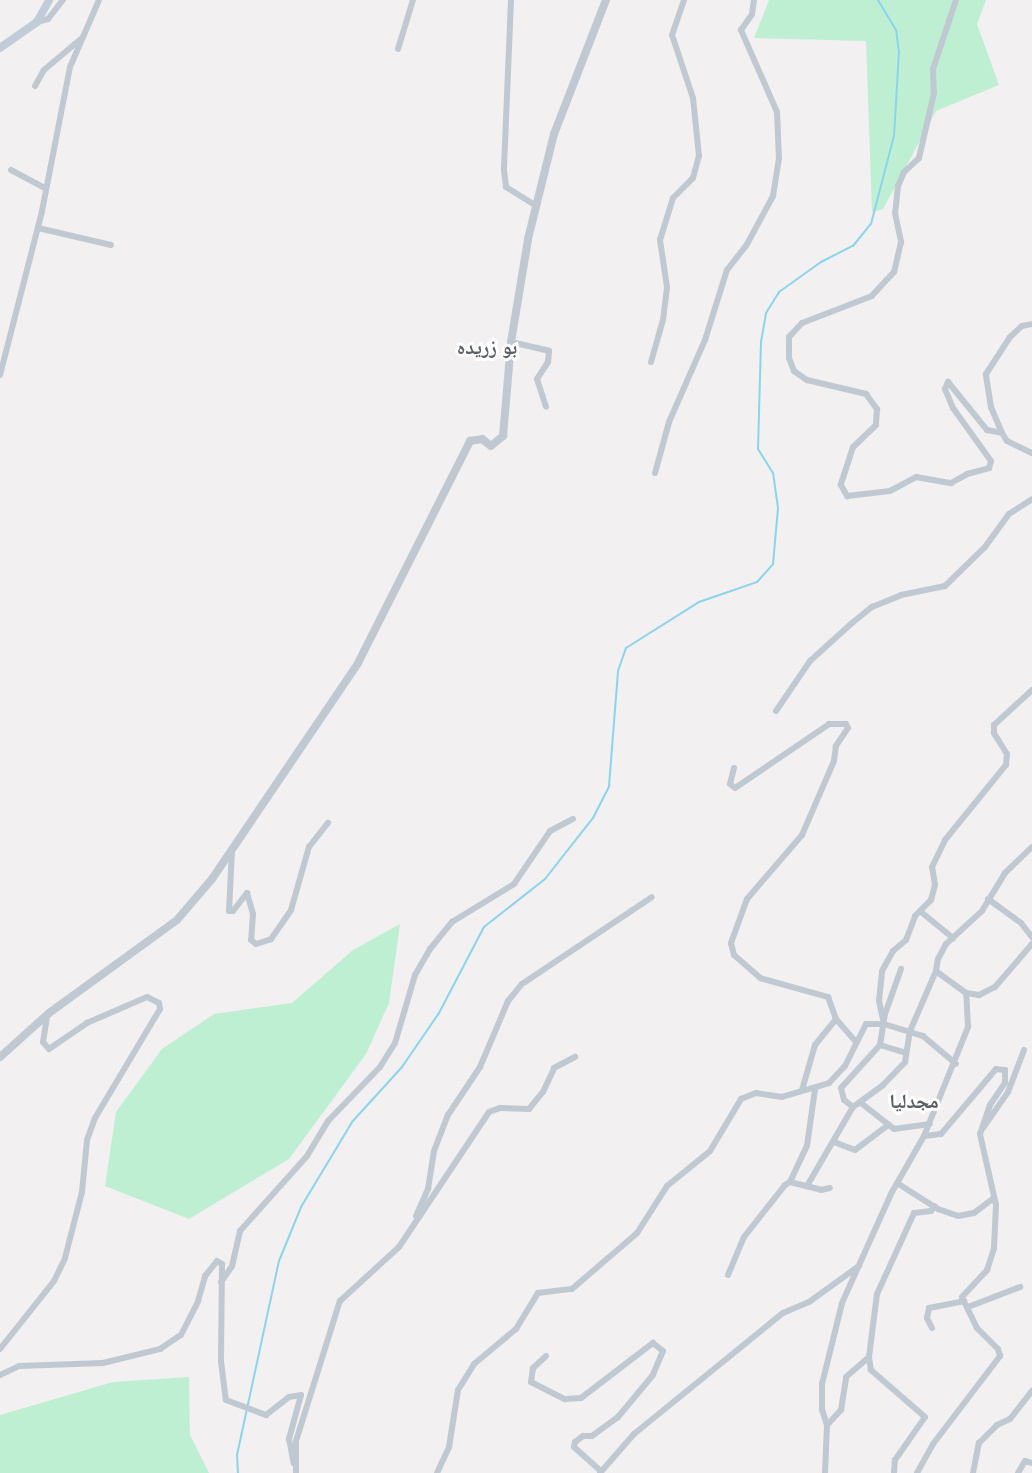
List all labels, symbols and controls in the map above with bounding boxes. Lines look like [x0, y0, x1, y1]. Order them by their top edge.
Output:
district label: بو زريده [457, 334, 517, 358]
district label: مجدليا [889, 1088, 939, 1112]

